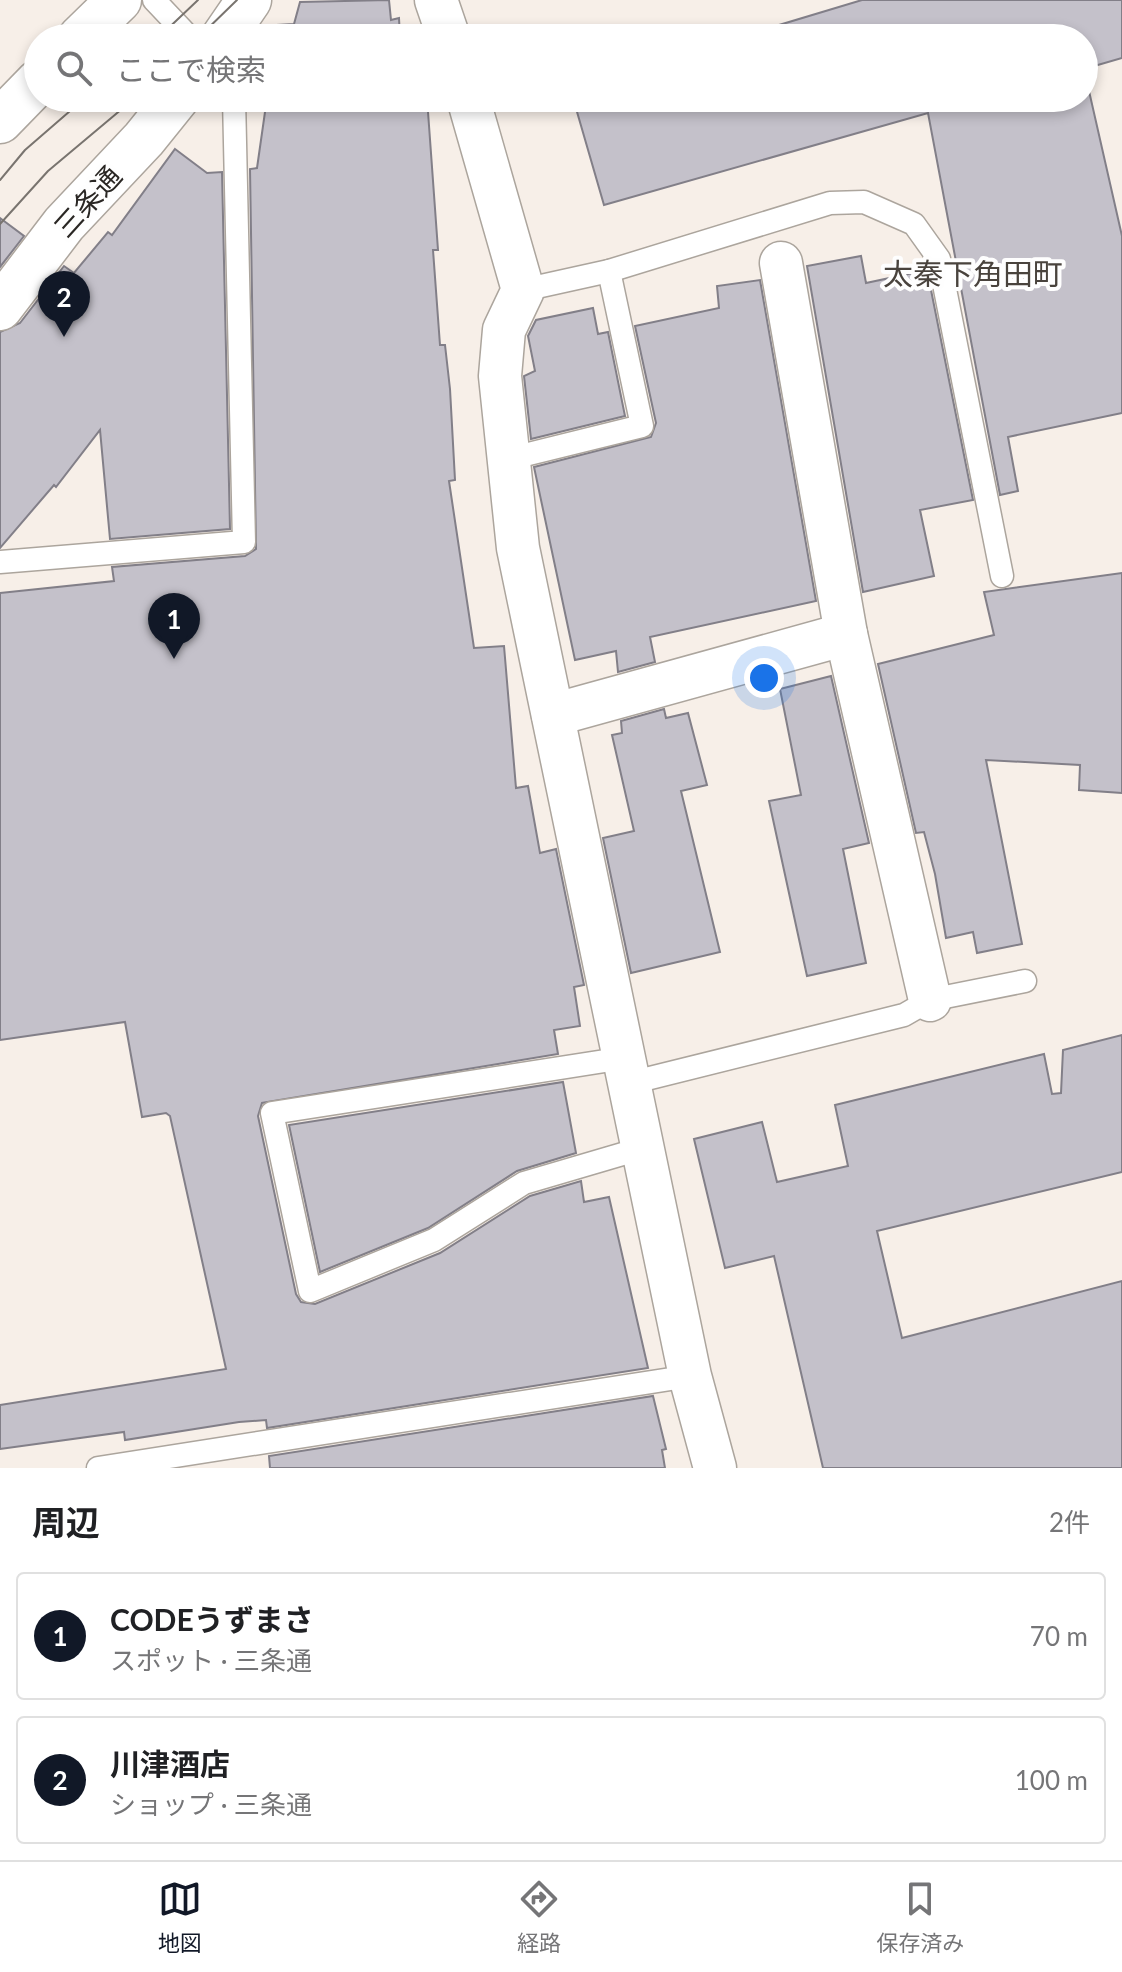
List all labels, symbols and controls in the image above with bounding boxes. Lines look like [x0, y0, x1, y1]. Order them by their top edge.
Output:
search box [24, 24, 1098, 112]
icon: search [52, 46, 96, 90]
text: ここで検索 [116, 51, 266, 87]
street label: 三条通 [46, 158, 128, 244]
district label: 太秦下角田町 [883, 255, 1063, 291]
pin: 2 [38, 271, 90, 337]
pin: 1 [148, 593, 200, 659]
your location [744, 658, 784, 698]
text: 周辺 [32, 1501, 100, 1542]
text: 2件 [1049, 1506, 1090, 1538]
text: CODEうずまさ [110, 1601, 314, 1637]
text: 1 [52, 1620, 68, 1652]
text: 70 m [1030, 1620, 1088, 1652]
text: スポット · 三条通 [110, 1644, 312, 1676]
text: 川津酒店 [110, 1745, 230, 1781]
text: 2 [52, 1764, 68, 1796]
text: 100 m [1015, 1764, 1088, 1796]
text: ショップ · 三条通 [110, 1788, 312, 1820]
tab: 地図 [158, 1877, 202, 1957]
tab: 経路 [517, 1877, 561, 1957]
tab: 保存済み [876, 1877, 964, 1957]

